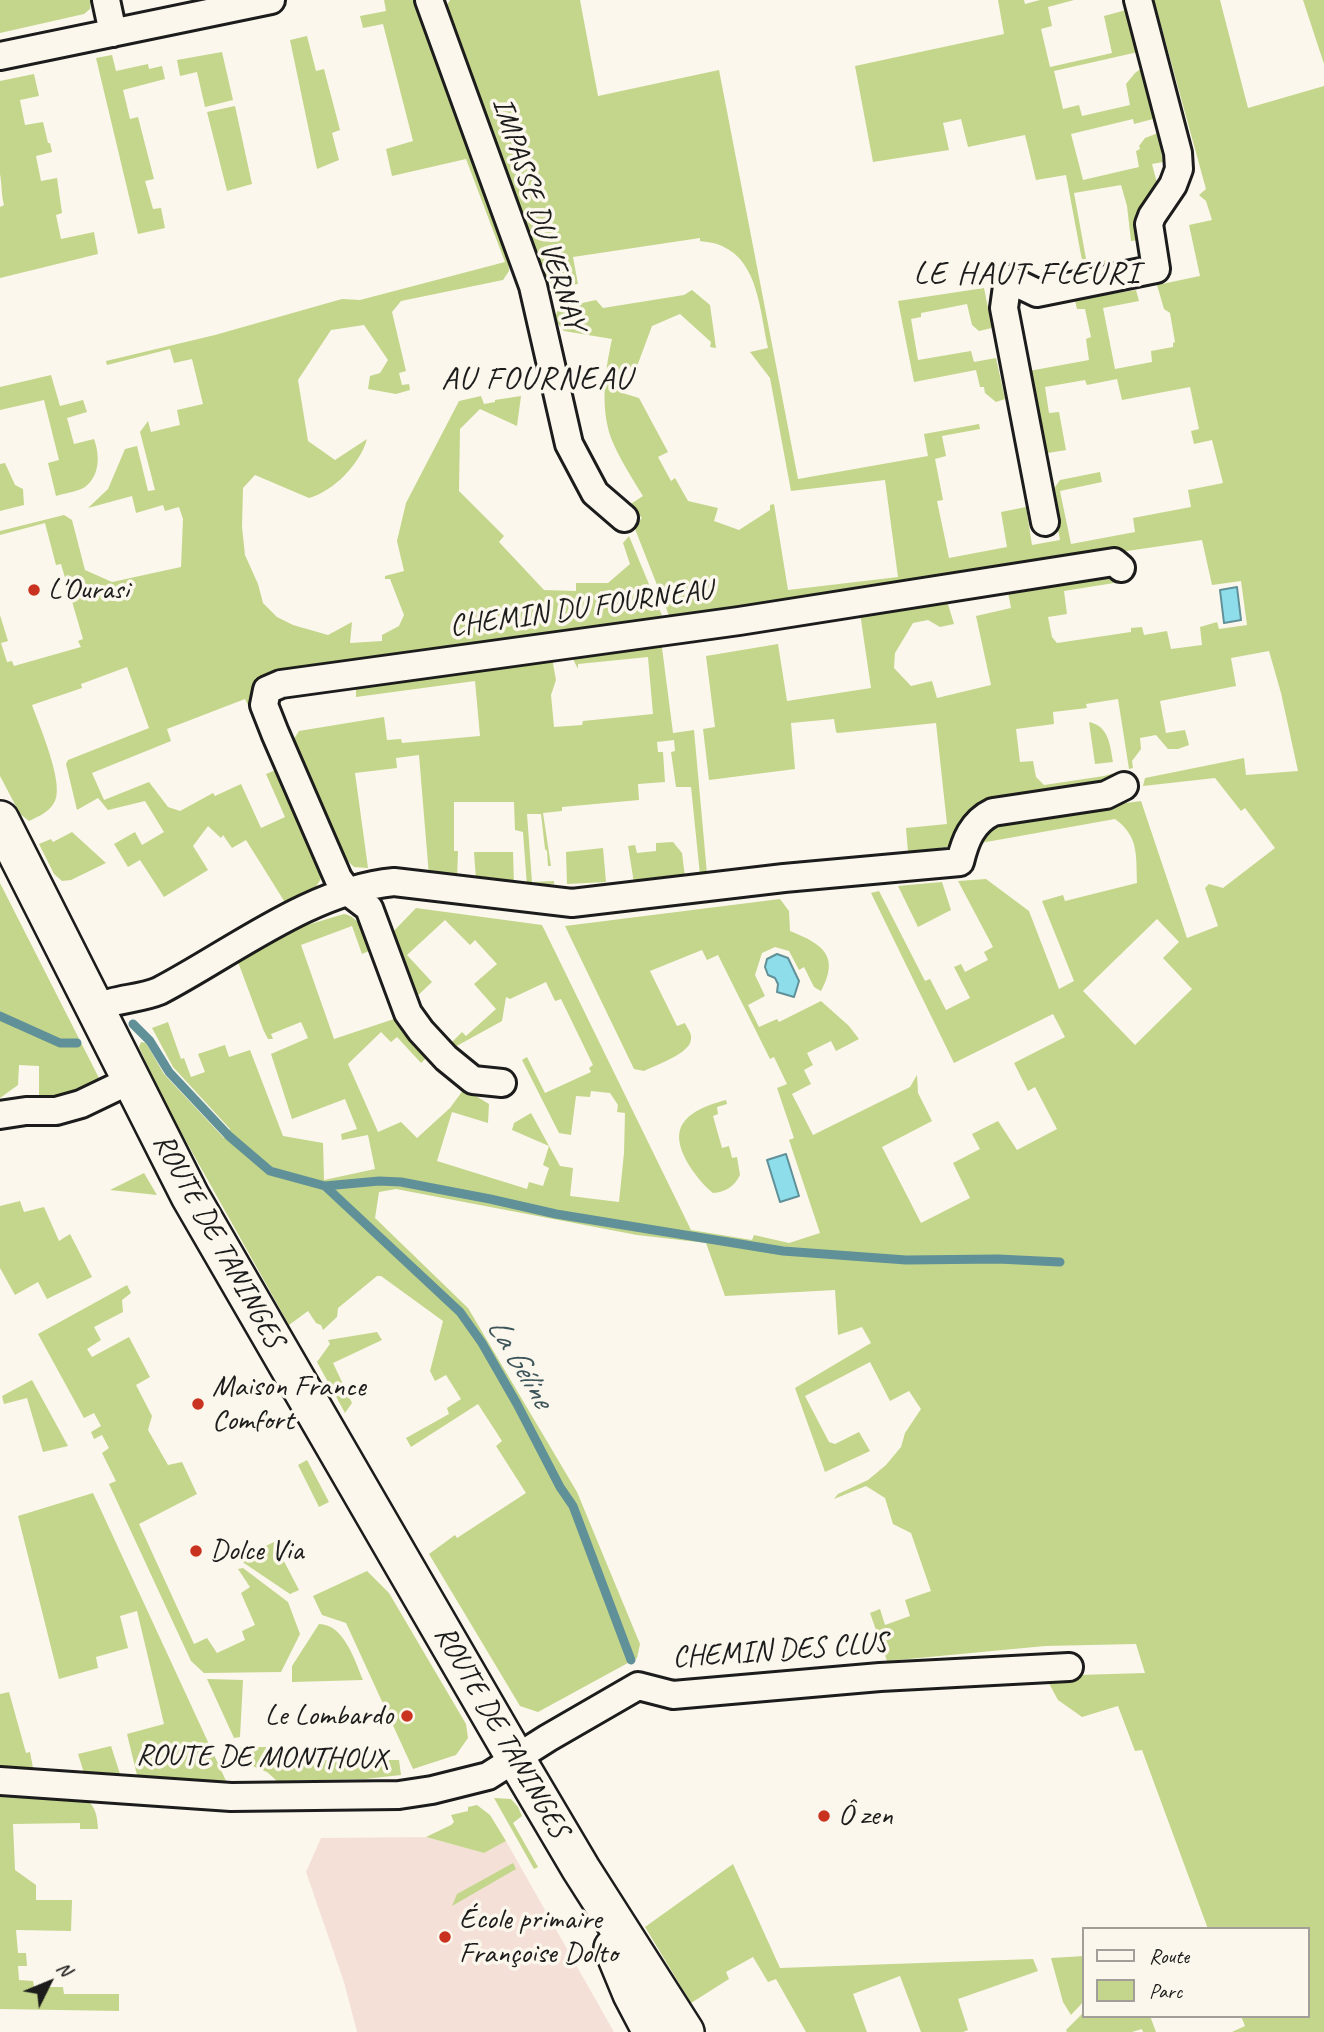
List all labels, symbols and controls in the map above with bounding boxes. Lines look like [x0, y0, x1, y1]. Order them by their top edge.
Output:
street label: IMPASSE DU VERNAY [483, 93, 593, 335]
district label: LE HAUT FLEURI [916, 256, 1138, 294]
district label: AU FOURNEAU [444, 361, 630, 399]
place label: L'Ourasi [48, 572, 129, 608]
street label: CHEMIN DU FOURNEAU [447, 573, 715, 645]
marker: L'Ourasi [26, 582, 42, 598]
street label: ROUTE DE TANINGES [144, 1128, 292, 1354]
water label: La Géline [477, 1311, 561, 1415]
place label: Maison France Comfort [212, 1369, 365, 1440]
marker: Maison France Comfort [190, 1396, 206, 1412]
place label: Dolce Via [210, 1533, 303, 1569]
marker: Dolce Via [188, 1543, 204, 1559]
street label: ROUTE DE TANINGES [426, 1620, 576, 1844]
street label: CHEMIN DES CLUS [671, 1626, 889, 1676]
place label: Le Lombardo [265, 1698, 393, 1734]
marker: Le Lombardo [399, 1708, 415, 1724]
street label: ROUTE DE MONTHOUX [136, 1738, 388, 1778]
place label: Ô zen [838, 1798, 893, 1834]
marker: Ô zen [816, 1808, 832, 1824]
place label: École primaire Françoise Dolto [459, 1902, 617, 1972]
legend [1082, 1927, 1310, 2018]
marker: École primaire Françoise Dolto [437, 1929, 453, 1945]
text: Route [1149, 1943, 1189, 1969]
north arrow [14, 1948, 84, 2018]
text: N [52, 1956, 77, 1981]
text: Parc [1149, 1978, 1182, 2004]

